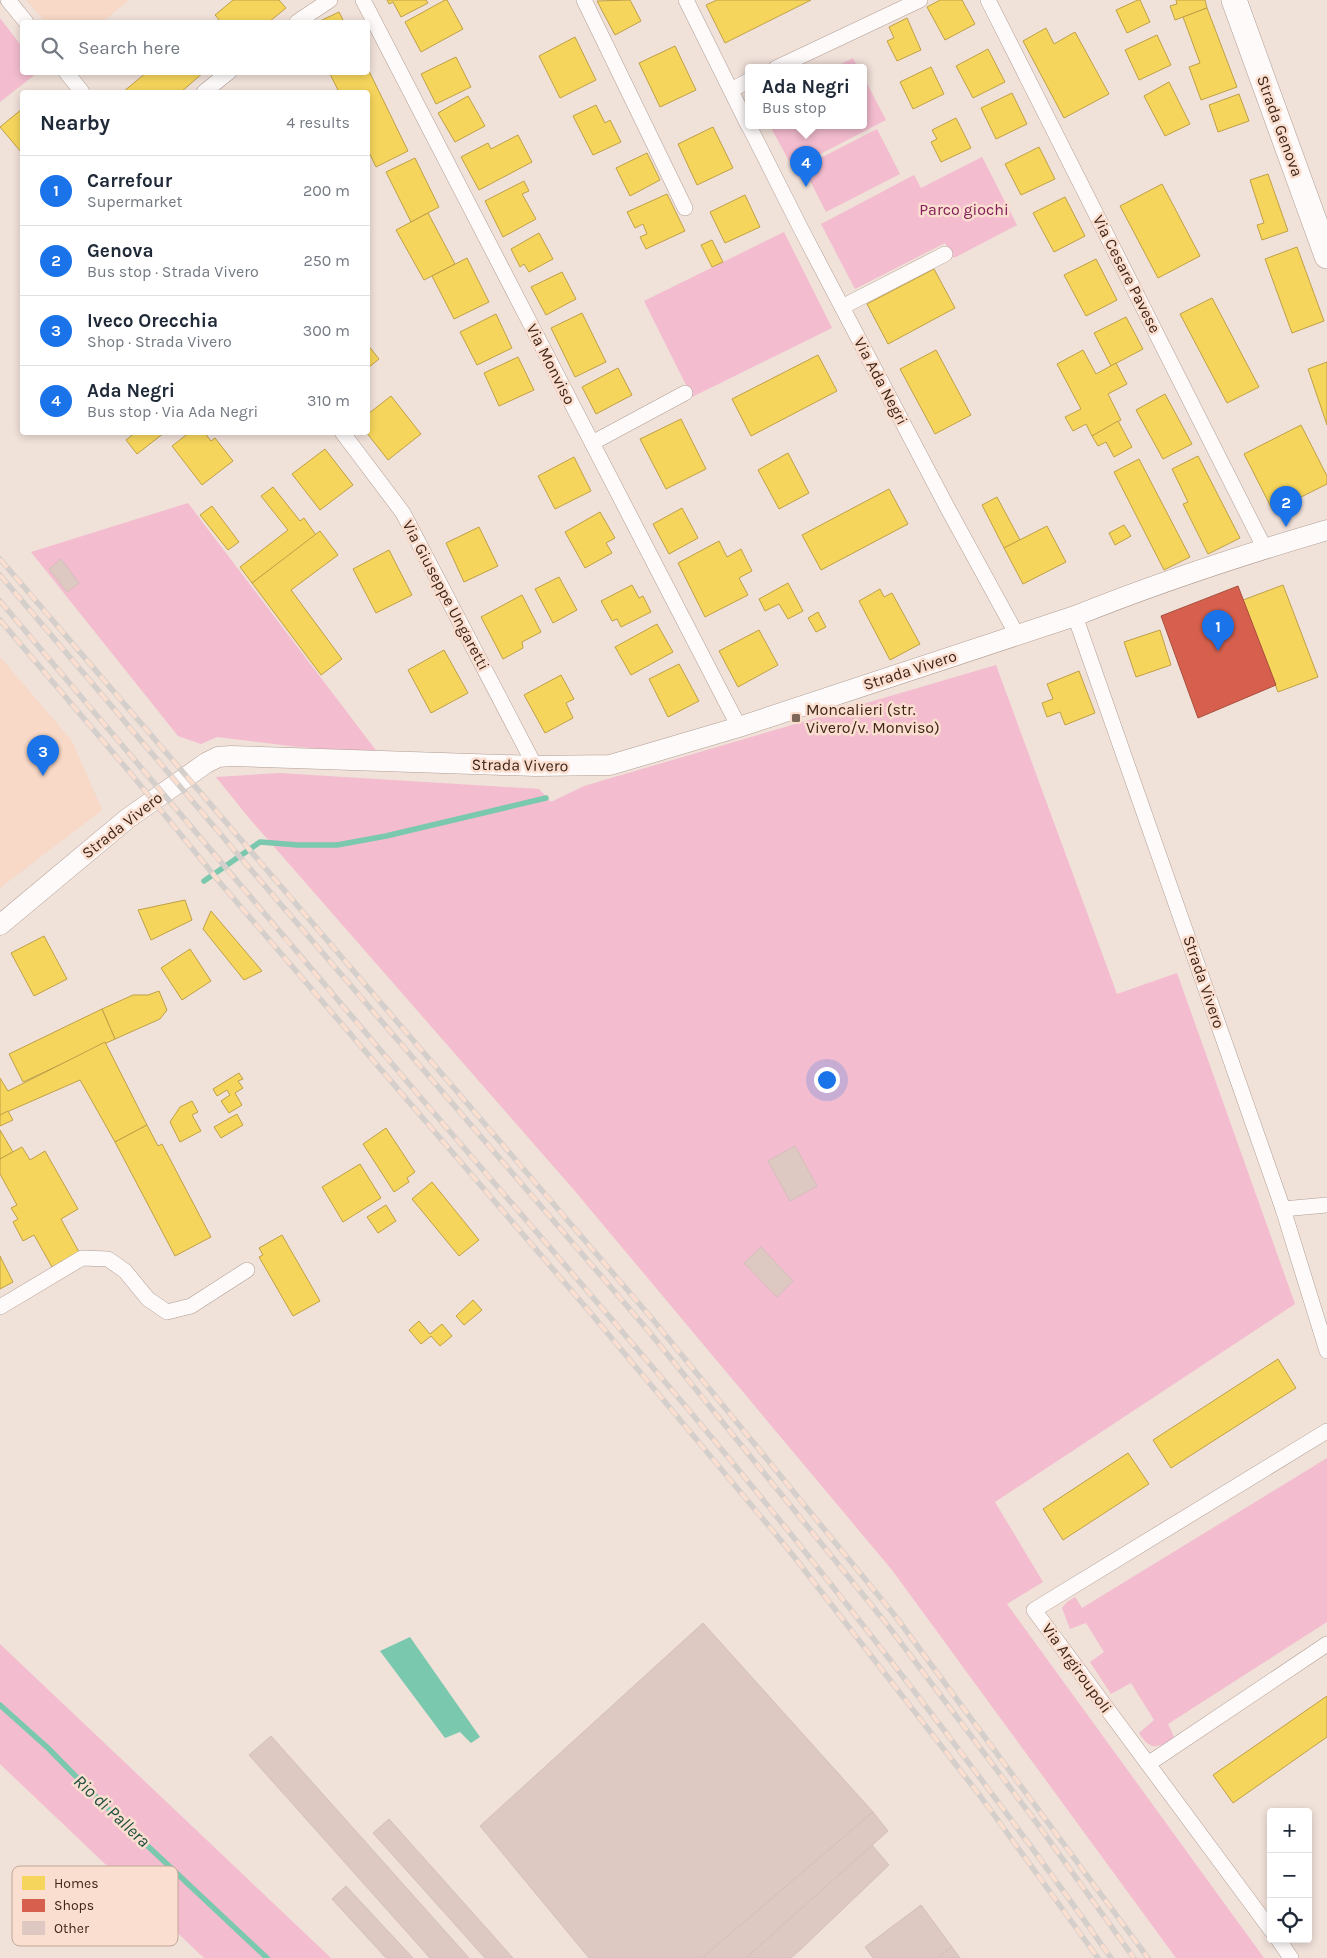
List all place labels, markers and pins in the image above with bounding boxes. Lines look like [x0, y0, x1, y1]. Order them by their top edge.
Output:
pin: 4 [790, 146, 822, 187]
pin: 2 [1270, 486, 1302, 527]
pin: 1 [1202, 610, 1234, 651]
place label: Moncalieri (str. Vivero/v. Monviso) [806, 700, 940, 737]
marker: Moncalieri (str. Vivero/v. Monviso) [790, 712, 802, 724]
pin: 3 [27, 735, 59, 776]

